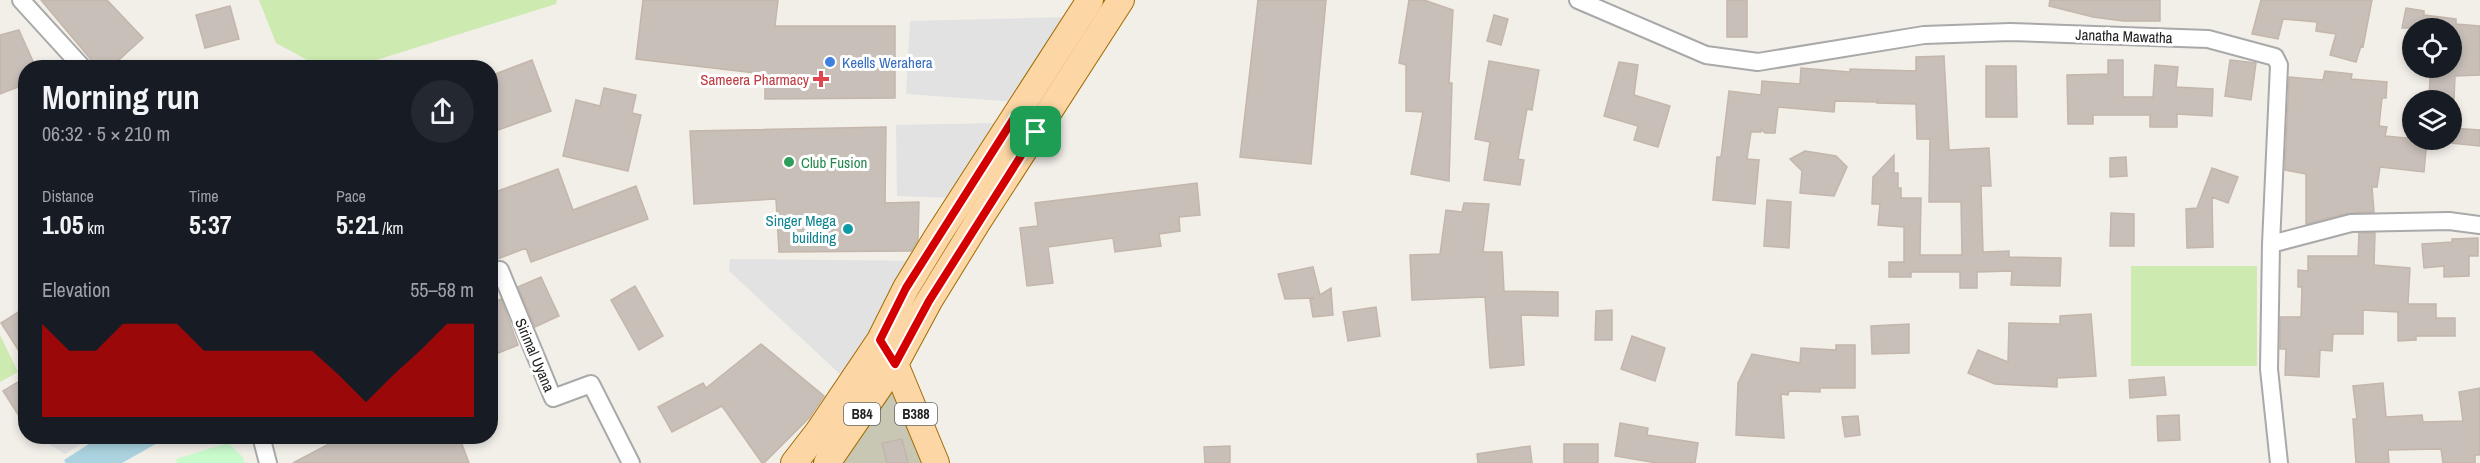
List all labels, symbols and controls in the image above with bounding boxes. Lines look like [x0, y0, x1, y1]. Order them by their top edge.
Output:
map controls [2402, 18, 2462, 150]
button: locate [2402, 18, 2462, 78]
street label: Janatha Mawatha [2075, 24, 2173, 48]
place label: Keells Werahera [842, 52, 933, 73]
marker: Keells Werahera [823, 55, 837, 69]
place label: Sameera Pharmacy [700, 69, 810, 90]
marker: Sameera Pharmacy [814, 72, 828, 86]
text: Morning run [42, 75, 200, 119]
button: share [411, 80, 474, 143]
button: layers [2402, 90, 2462, 150]
pin [1010, 106, 1061, 157]
icon: arrive [1019, 115, 1052, 148]
text: 06:32 · 5 × 210 m [42, 120, 170, 147]
place label: Club Fusion [801, 152, 867, 173]
marker: Club Fusion [782, 155, 796, 169]
text: Distance [42, 185, 94, 207]
text: Time [189, 185, 219, 207]
text: Pace [336, 185, 366, 207]
text: 1.05 [42, 207, 84, 242]
text: 5:37 [189, 207, 232, 242]
text: 5:21 [336, 207, 379, 242]
place label: Singer Mega building [766, 210, 836, 248]
text: km [84, 217, 105, 239]
text: /km [379, 217, 403, 239]
marker: Singer Mega building [841, 222, 855, 236]
text: Elevation [42, 276, 110, 303]
text: 55–58 m [410, 276, 474, 303]
street label: Sirimal Uyana [510, 315, 560, 395]
road number: B84 [844, 403, 880, 425]
road number: B388 [895, 403, 937, 425]

